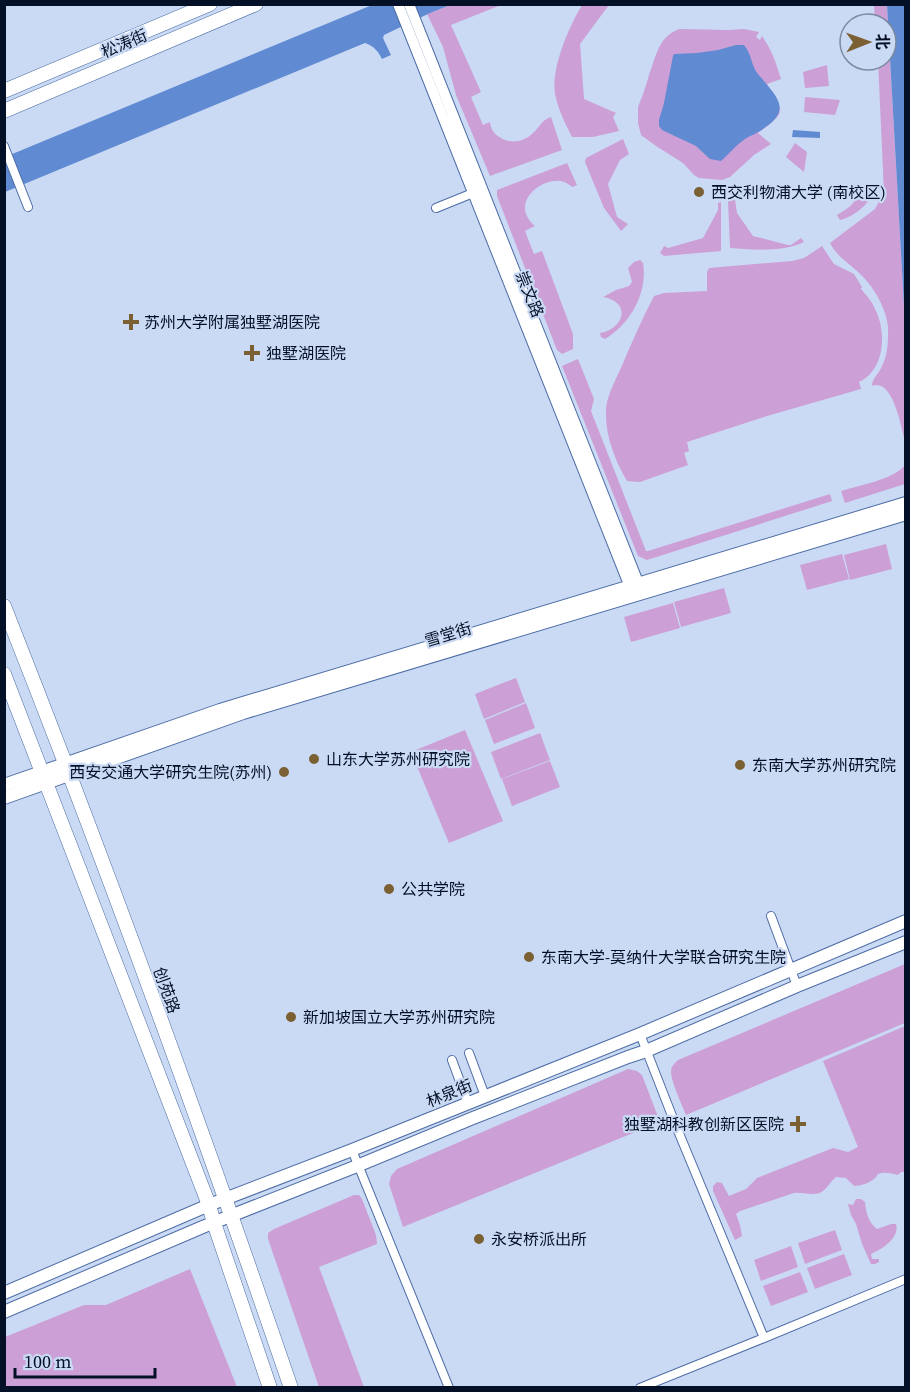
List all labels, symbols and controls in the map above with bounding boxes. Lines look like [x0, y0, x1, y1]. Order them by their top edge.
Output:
north arrow [838, 12, 898, 72]
street label: 松涛街 [98, 23, 150, 63]
text: 北 [872, 34, 894, 50]
place label: 西交利物浦大学 (南校区) [711, 181, 886, 203]
marker: 西交利物浦大学 (南校区) [692, 185, 706, 199]
street label: 崇文路 [511, 268, 549, 320]
place label: 苏州大学附属独墅湖医院 [144, 311, 320, 333]
marker: 苏州大学附属独墅湖医院 [122, 313, 140, 331]
place label: 独墅湖医院 [266, 342, 346, 364]
marker: 独墅湖医院 [243, 344, 261, 362]
street label: 雪堂街 [422, 616, 474, 652]
place label: 山东大学苏州研究院 [326, 748, 470, 770]
marker: 山东大学苏州研究院 [307, 752, 321, 766]
place label: 东南大学苏州研究院 [752, 754, 896, 776]
marker: 东南大学苏州研究院 [733, 758, 747, 772]
place label: 西安交通大学研究生院(苏州) [69, 761, 272, 783]
marker: 西安交通大学研究生院(苏州) [277, 765, 291, 779]
place label: 公共学院 [401, 878, 465, 900]
marker: 公共学院 [382, 882, 396, 896]
place label: 东南大学-莫纳什大学联合研究生院 [541, 946, 786, 968]
marker: 东南大学-莫纳什大学联合研究生院 [522, 950, 536, 964]
street label: 创苑路 [148, 964, 186, 1016]
place label: 新加坡国立大学苏州研究院 [303, 1006, 495, 1028]
marker: 新加坡国立大学苏州研究院 [284, 1010, 298, 1024]
street label: 林泉街 [423, 1074, 475, 1112]
place label: 独墅湖科教创新区医院 [624, 1113, 784, 1135]
marker: 独墅湖科教创新区医院 [789, 1115, 807, 1133]
place label: 永安桥派出所 [491, 1228, 587, 1250]
marker: 永安桥派出所 [472, 1232, 486, 1246]
scale bar [15, 1341, 154, 1379]
text: 100 m [24, 1349, 71, 1374]

